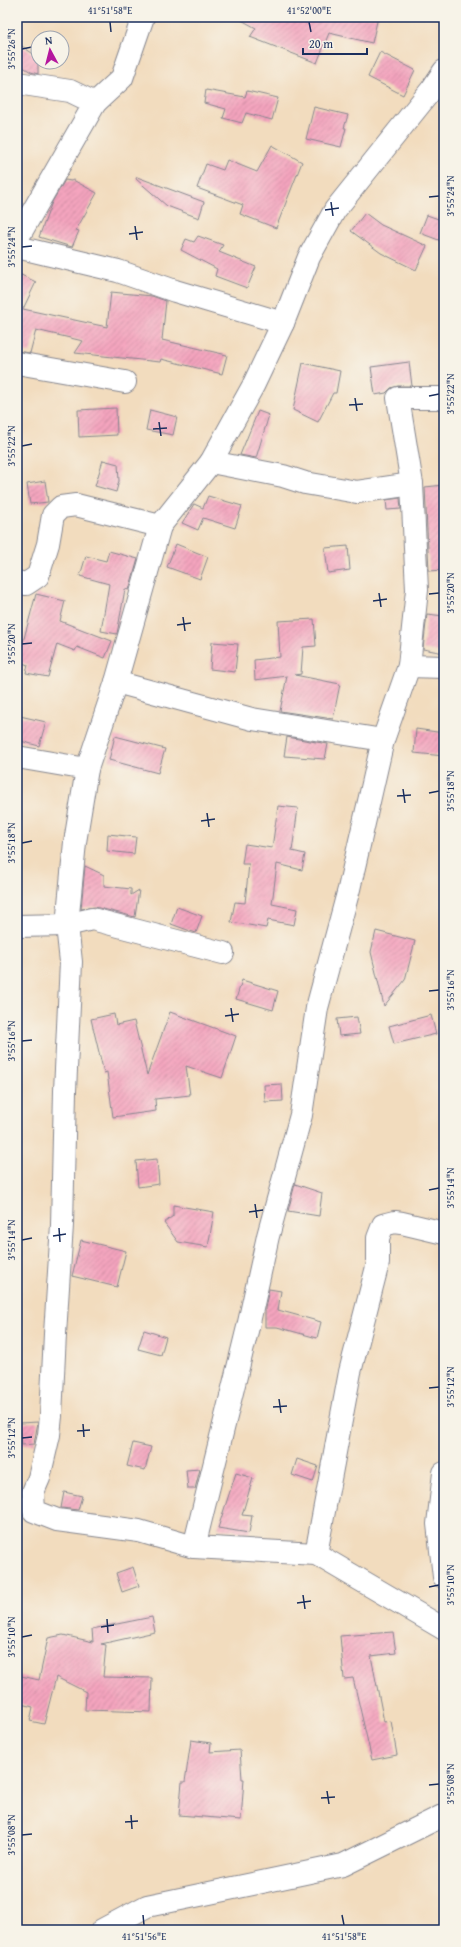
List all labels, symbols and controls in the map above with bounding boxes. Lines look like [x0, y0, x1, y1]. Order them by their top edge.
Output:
text: 41°51'58"E [88, 3, 132, 18]
text: 41°52'00"E [287, 3, 331, 18]
text: 3°55'26"N [4, 28, 19, 70]
north arrow [30, 30, 70, 70]
scale bar [303, 30, 367, 56]
text: N [44, 32, 54, 48]
text: 20 m [309, 35, 333, 52]
text: 3°55'24"N [443, 175, 458, 217]
text: 3°55'24"N [4, 226, 19, 268]
text: 3°55'22"N [443, 373, 458, 415]
text: 3°55'22"N [4, 425, 19, 467]
text: 3°55'20"N [443, 572, 458, 614]
text: 3°55'20"N [4, 623, 19, 665]
text: 3°55'18"N [443, 770, 458, 812]
text: 3°55'18"N [4, 822, 19, 864]
text: 3°55'16"N [443, 969, 458, 1011]
text: 3°55'16"N [4, 1020, 19, 1062]
text: 3°55'14"N [443, 1167, 458, 1209]
text: 3°55'14"N [4, 1219, 19, 1261]
text: 3°55'12"N [443, 1366, 458, 1408]
text: 3°55'12"N [4, 1417, 19, 1459]
text: 3°55'10"N [443, 1564, 458, 1606]
text: 3°55'10"N [4, 1616, 19, 1658]
text: 3°55'08"N [443, 1763, 458, 1805]
text: 3°55'08"N [4, 1814, 19, 1856]
text: 41°51'56"E [122, 1929, 166, 1944]
text: 41°51'58"E [322, 1929, 366, 1944]

